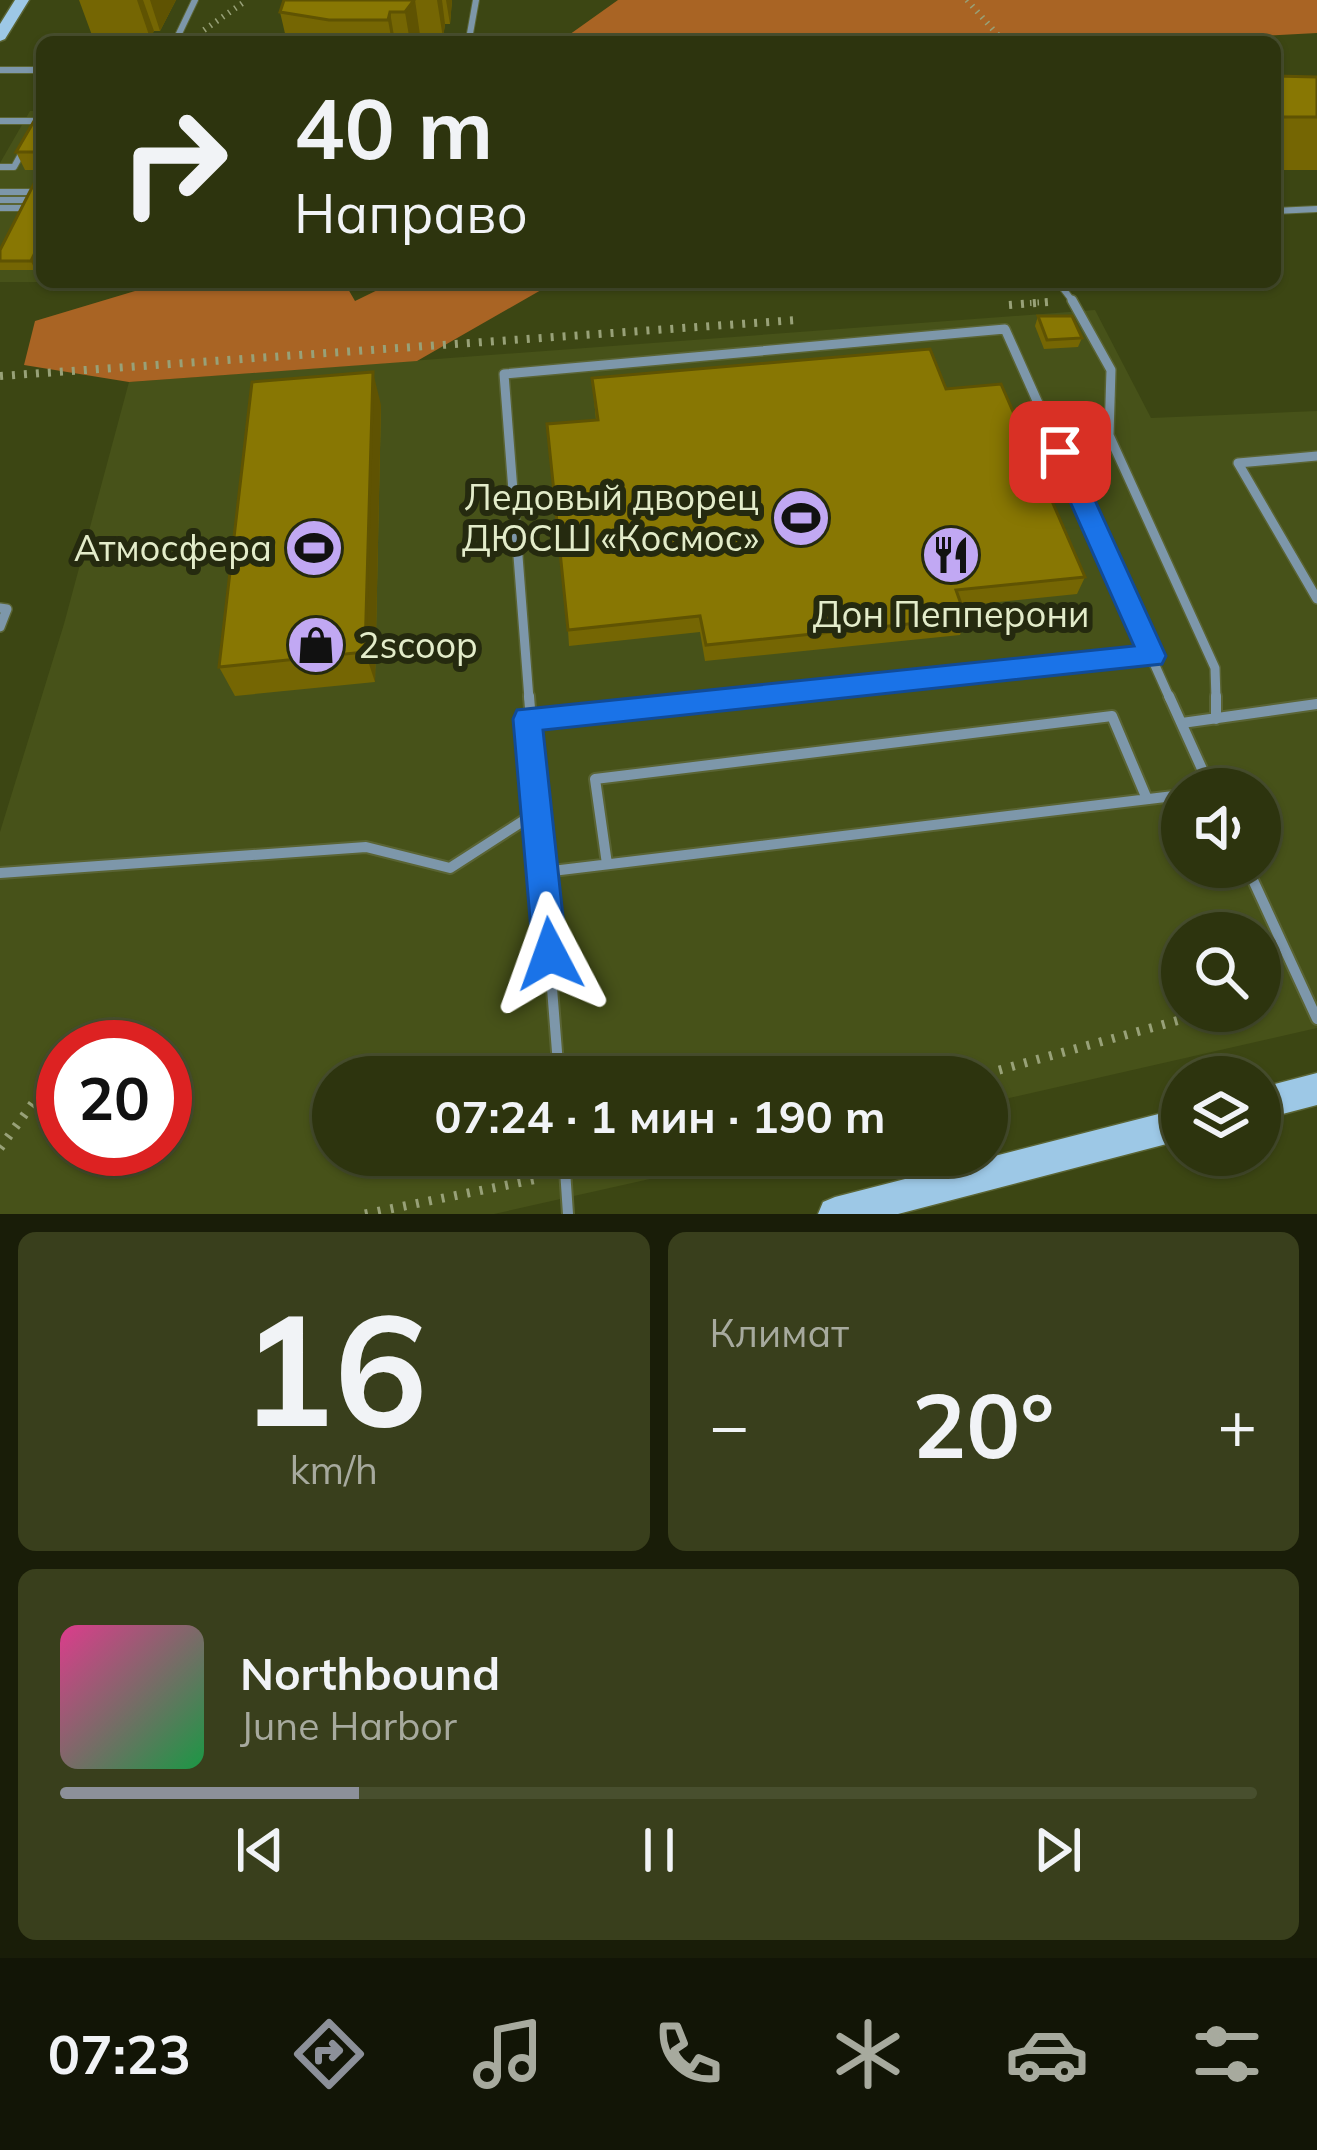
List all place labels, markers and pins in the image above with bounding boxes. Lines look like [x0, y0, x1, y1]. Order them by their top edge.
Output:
pin [1009, 401, 1111, 503]
place label: Ледовый дворец ДЮСШ «Космос» [462, 474, 759, 560]
sports icon: Ледовый дворец ДЮСШ «Космос» [770, 487, 832, 549]
sports icon: Атмосфера [283, 517, 345, 579]
restaurant icon: Дон Пепперони [920, 524, 982, 586]
place label: Атмосфера [74, 525, 272, 570]
place label: Дон Пепперони [813, 591, 1089, 636]
shop icon: 2scoop [285, 614, 347, 676]
place label: 2scoop [358, 622, 478, 667]

